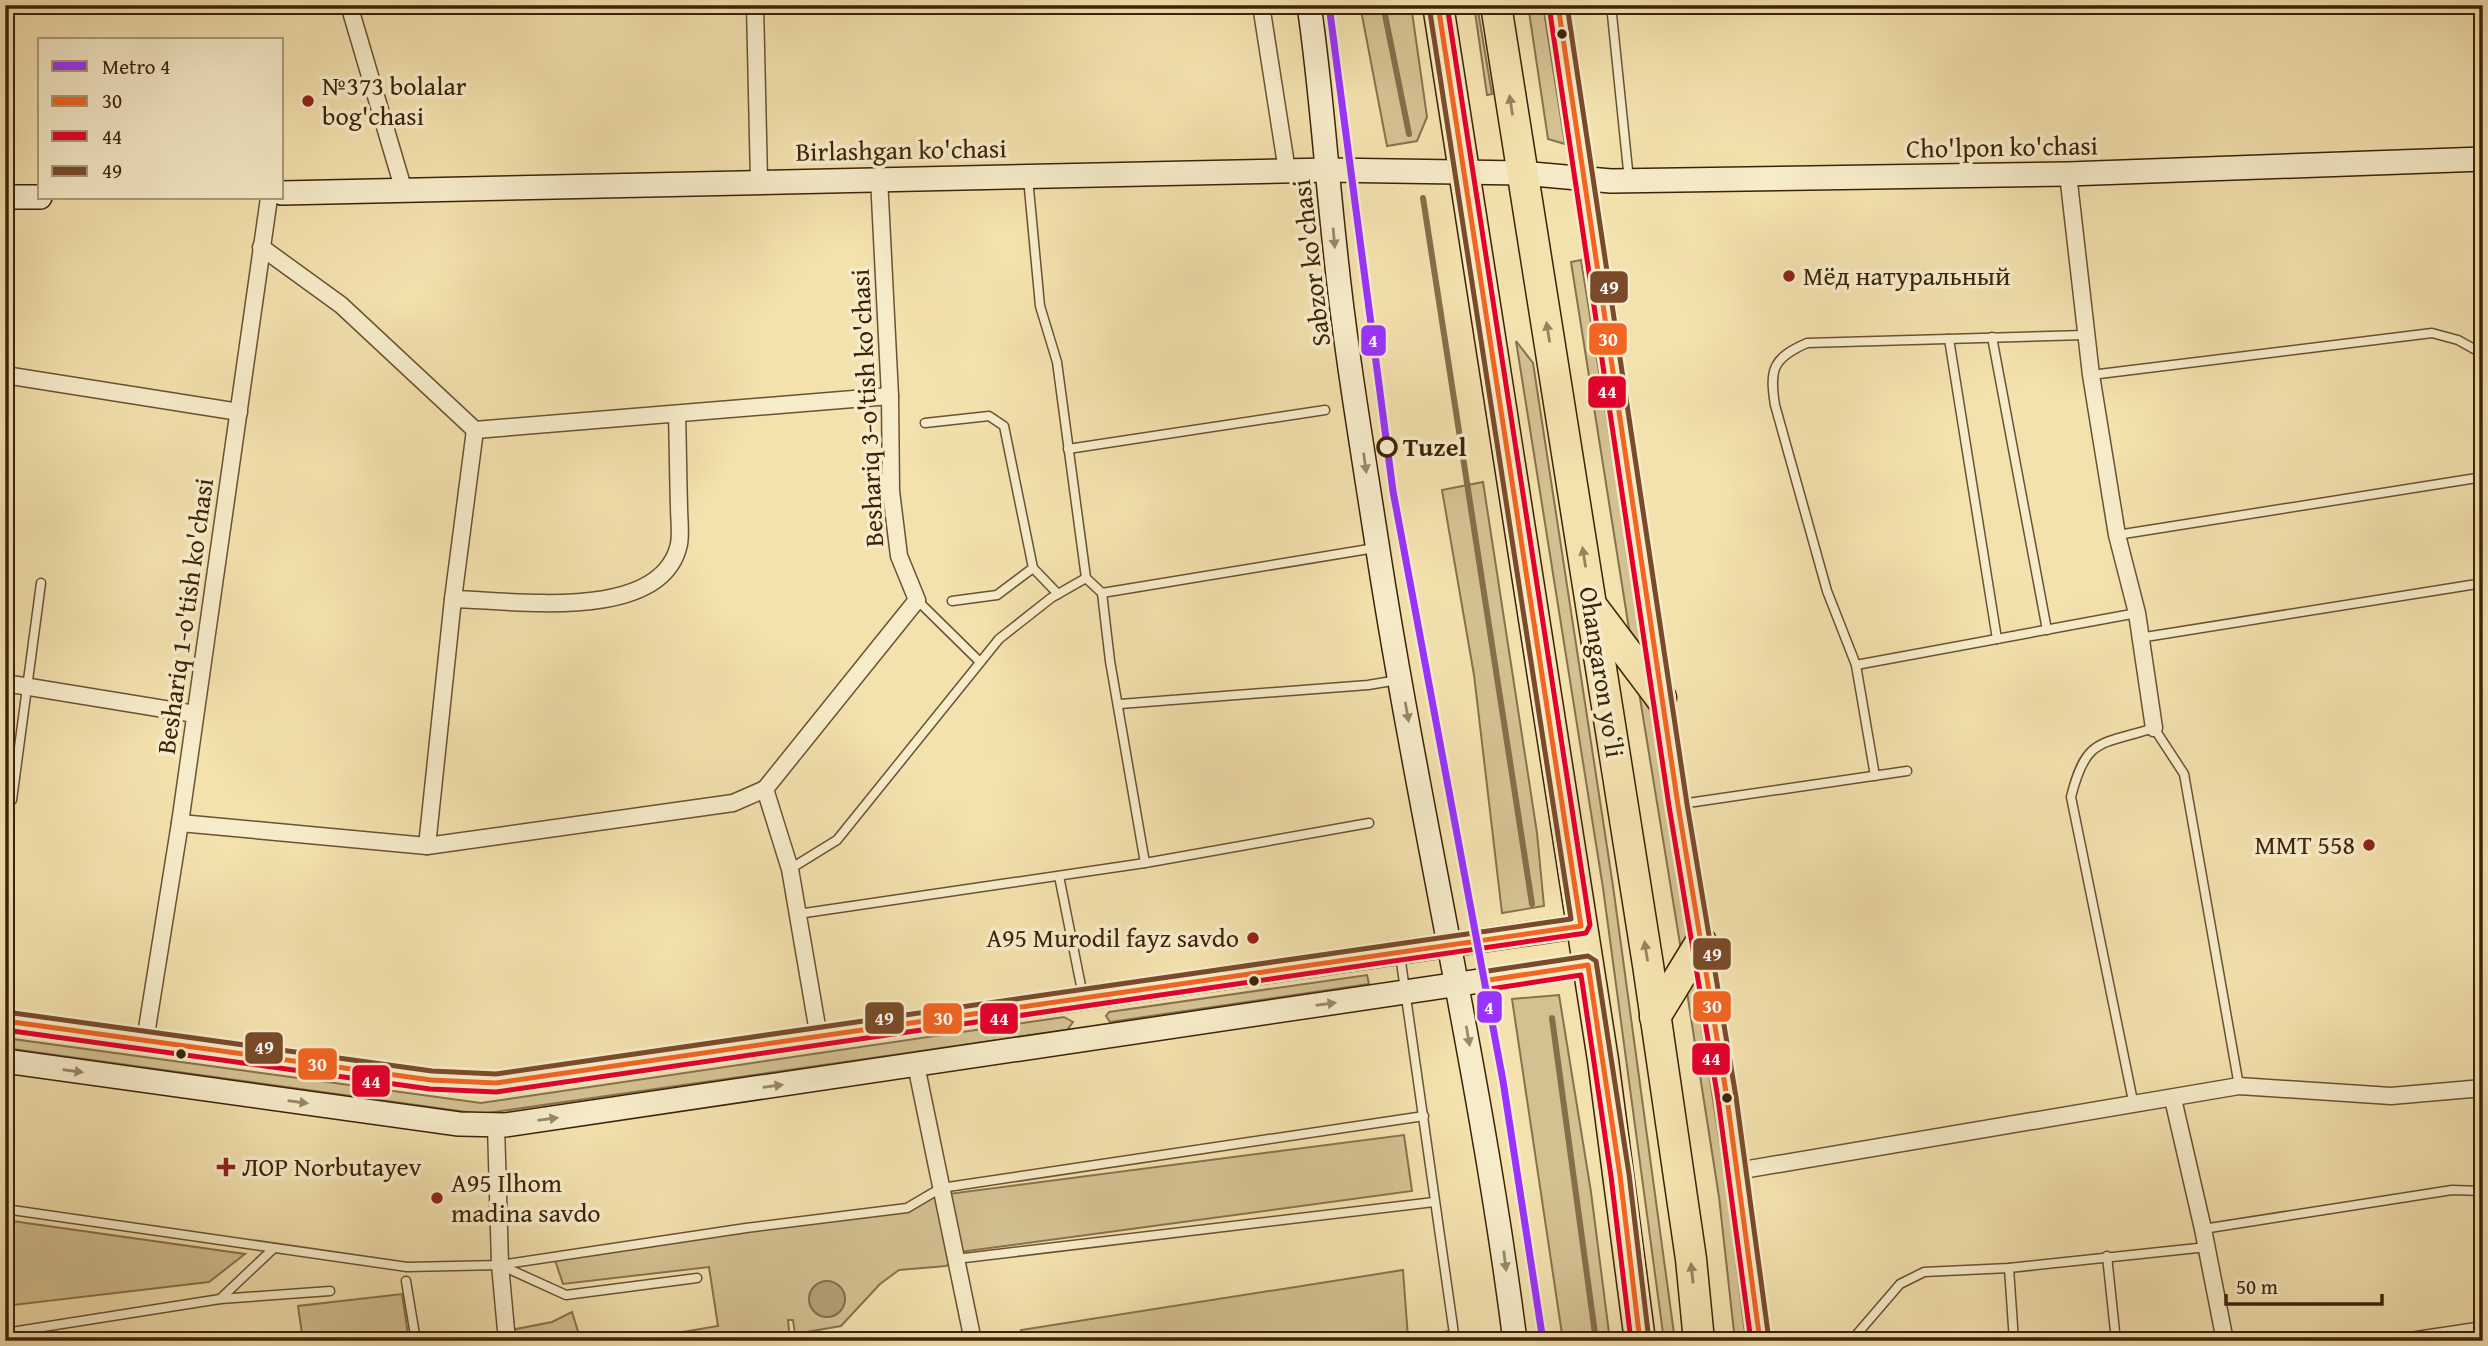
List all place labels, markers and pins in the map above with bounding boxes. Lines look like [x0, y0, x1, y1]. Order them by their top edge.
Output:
unlabelled marker [1555, 27, 1569, 41]
place label: №373 bolalar bog'chasi [322, 66, 467, 135]
marker: №373 bolalar bog'chasi [300, 93, 316, 109]
place label: Мёд натуральный [1803, 256, 2010, 295]
marker: Мёд натуральный [1781, 268, 1797, 284]
place label: Tuzel [1403, 427, 1466, 466]
marker: Tuzel [1377, 437, 1397, 457]
place label: MMT 558 [2255, 825, 2355, 864]
marker: MMT 558 [2361, 837, 2377, 853]
place label: A95 Murodil fayz savdo [986, 918, 1239, 957]
marker: A95 Murodil fayz savdo [1245, 930, 1261, 946]
unlabelled marker [1247, 974, 1261, 988]
unlabelled marker [174, 1047, 188, 1061]
unlabelled marker [1720, 1091, 1734, 1105]
place label: ЛОР Norbutayev [242, 1147, 422, 1186]
marker: ЛОР Norbutayev [216, 1157, 236, 1177]
place label: A95 Ilhom madina savdo [451, 1163, 601, 1232]
marker: A95 Ilhom madina savdo [429, 1190, 445, 1206]

